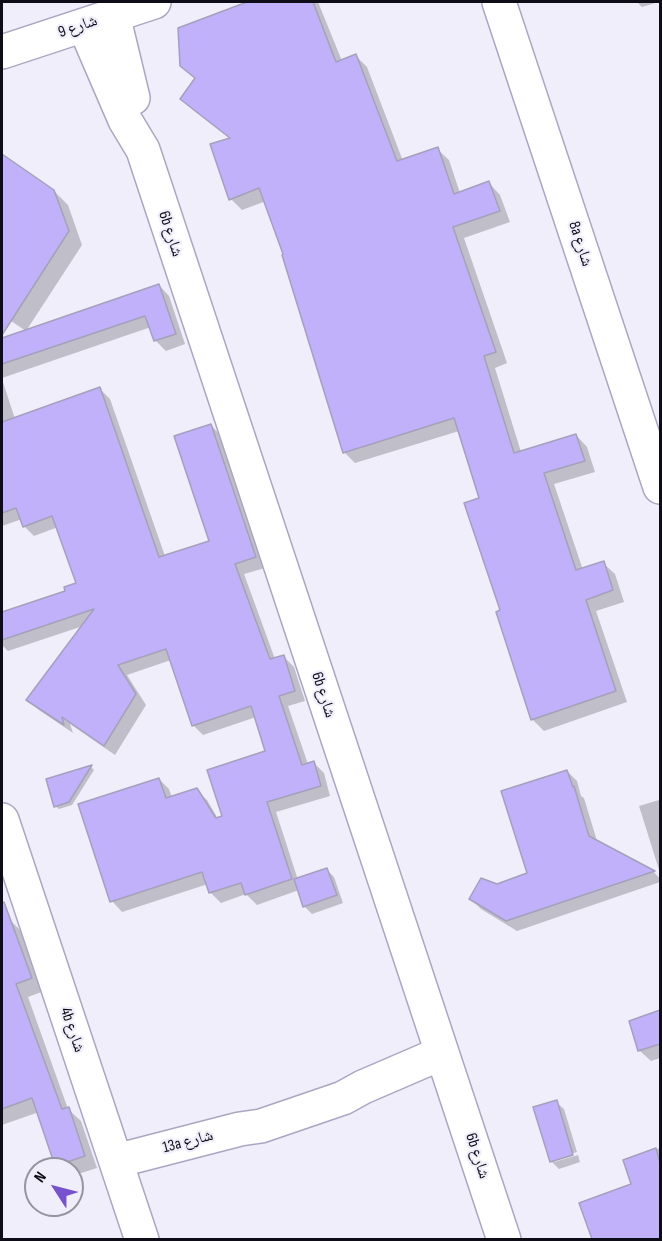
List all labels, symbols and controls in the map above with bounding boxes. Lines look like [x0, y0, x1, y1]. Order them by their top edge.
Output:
street label: شارع 9 [56, 11, 100, 43]
street label: 6b شارع [154, 209, 186, 259]
street label: 8a شارع [564, 219, 596, 269]
street label: 6b شارع [307, 670, 339, 720]
street label: 4b شارع [55, 1005, 89, 1055]
street label: 13a شارع [161, 1126, 215, 1158]
street label: 6b شارع [461, 1131, 493, 1181]
north arrow [24, 1157, 84, 1217]
text: N [30, 1168, 51, 1186]

